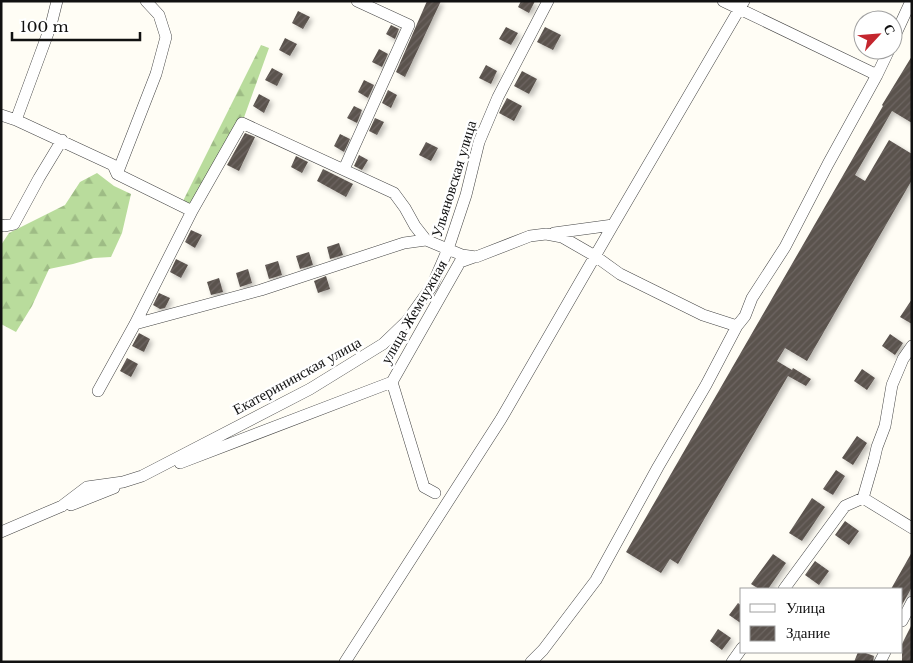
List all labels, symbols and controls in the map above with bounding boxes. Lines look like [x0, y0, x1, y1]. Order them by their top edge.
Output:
scale bar [12, 10, 140, 42]
north arrow [853, 10, 903, 60]
text: 100 m [20, 17, 69, 36]
text: С [879, 21, 900, 38]
street label: Ульяновская улица [427, 118, 480, 240]
street label: улица Жемчужная [376, 256, 451, 367]
street label: Екатерининская улица [229, 332, 365, 419]
legend [740, 588, 903, 653]
text: Улица [786, 598, 825, 617]
text: Здание [786, 623, 830, 642]

